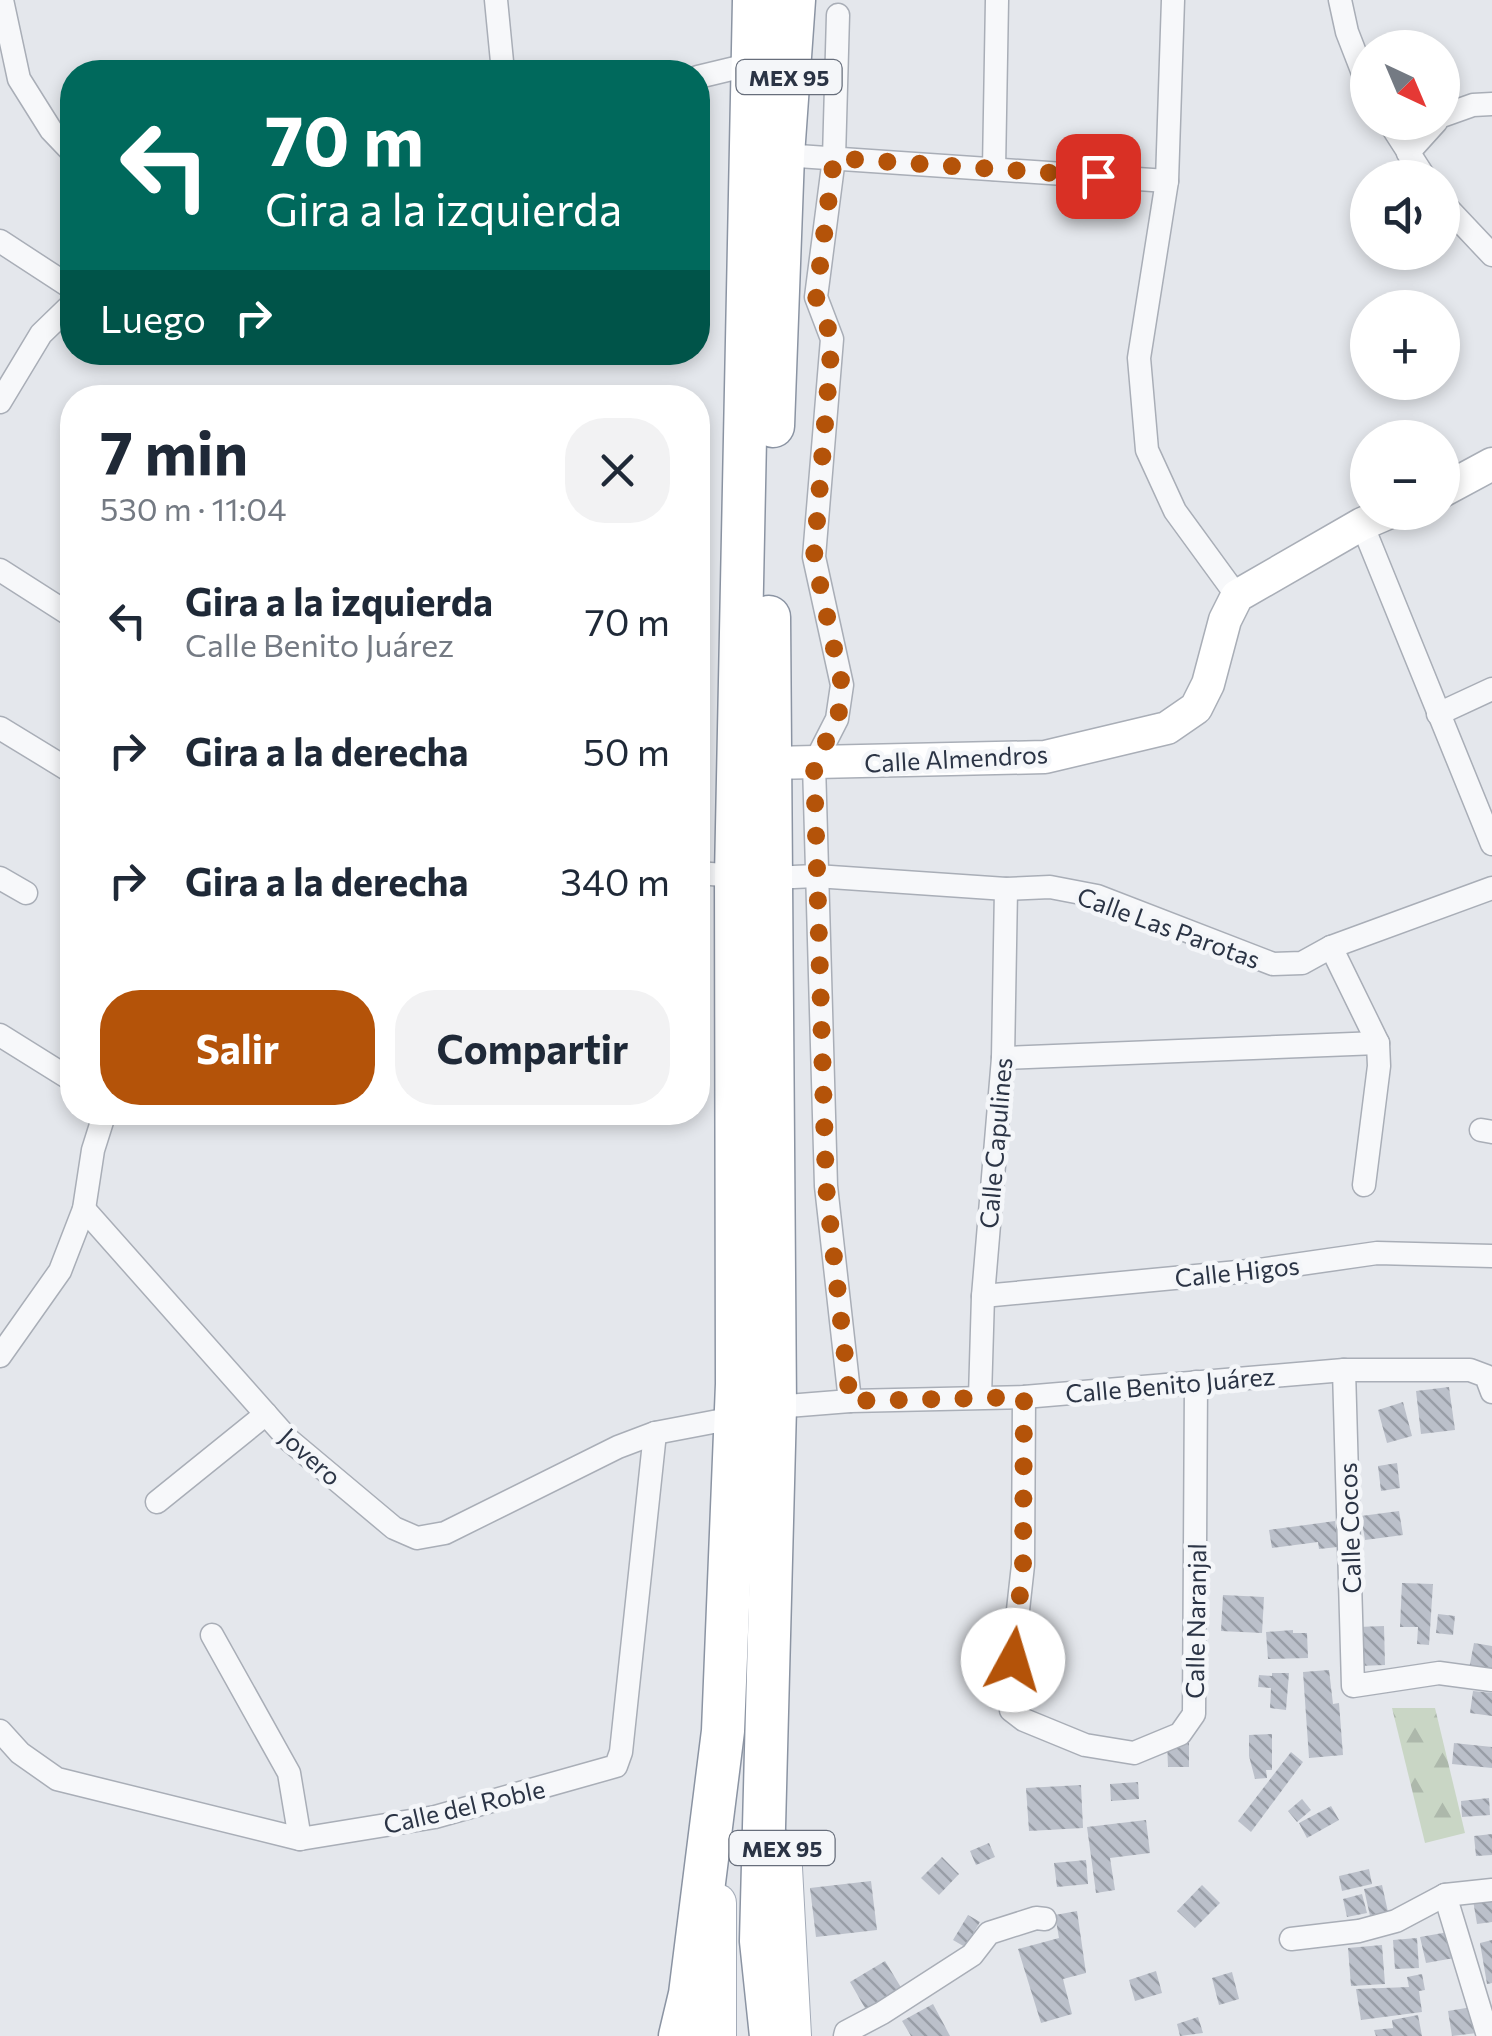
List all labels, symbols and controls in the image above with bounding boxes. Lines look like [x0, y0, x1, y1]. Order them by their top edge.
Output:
north arrow [1350, 30, 1460, 140]
map controls [1350, 30, 1460, 530]
road number: MEX 95 [736, 60, 842, 94]
text: 70 m [265, 95, 424, 180]
icon: left [100, 100, 230, 230]
pin [1056, 134, 1141, 219]
icon: arrive [1071, 149, 1126, 204]
button: sound [1350, 160, 1460, 270]
text: Gira a la izquierda [265, 180, 622, 235]
icon: right [226, 290, 281, 345]
button: + [1350, 290, 1460, 400]
text: Luego [100, 294, 206, 341]
text: 7 min [100, 414, 248, 487]
button: close [565, 418, 670, 523]
button: − [1350, 420, 1460, 530]
text: 530 m · 11:04 [100, 488, 286, 528]
text: Gira a la izquierda [185, 577, 493, 624]
icon: left [100, 593, 155, 648]
text: 70 m [585, 597, 670, 644]
text: Calle Benito Juárez [185, 624, 454, 664]
icon: right [100, 723, 155, 778]
text: Gira a la derecha [185, 727, 469, 774]
text: 50 m [583, 727, 670, 774]
street label: Calle Almendros [863, 738, 1049, 778]
icon: right [100, 853, 155, 908]
text: Gira a la derecha [185, 857, 469, 904]
text: 340 m [560, 857, 670, 904]
street label: Calle Las Parotas [1074, 880, 1264, 974]
button: Salir [100, 990, 375, 1105]
button: Compartir [395, 990, 670, 1105]
street label: Calle Capulines [973, 1056, 1017, 1230]
street label: Calle Higos [1173, 1250, 1301, 1292]
street label: Calle Benito Juárez [1064, 1360, 1276, 1408]
street label: Jovero [274, 1421, 348, 1491]
street label: Calle Cocos [1332, 1462, 1366, 1594]
street label: Calle Naranjal [1179, 1543, 1211, 1699]
position arrow [961, 1608, 1065, 1712]
street label: Calle del Roble [380, 1773, 548, 1839]
road number: MEX 95 [730, 1831, 834, 1865]

